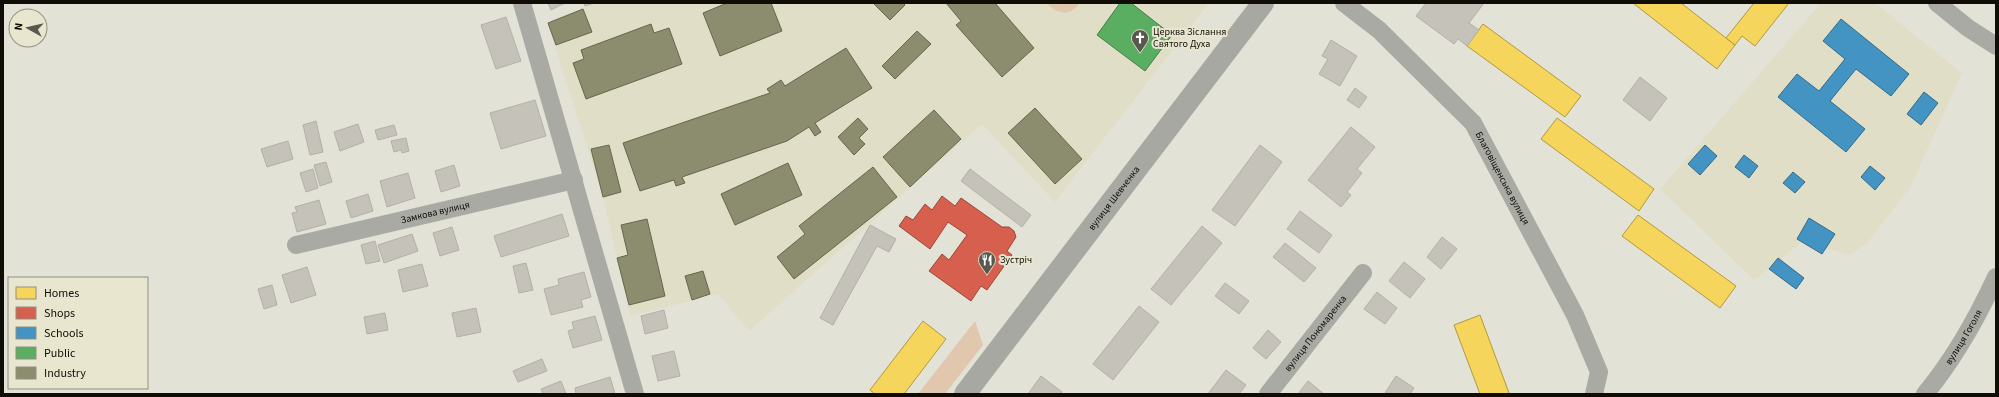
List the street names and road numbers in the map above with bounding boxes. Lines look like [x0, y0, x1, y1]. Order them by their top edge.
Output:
street label: Благовіщенська вулиця [1472, 129, 1533, 227]
street label: вулиця Шевченка [1085, 163, 1143, 234]
street label: Замкова вулиця [399, 198, 471, 227]
street label: вулиця Пономаренка [1281, 292, 1350, 375]
street label: вулиця Гоголя [1942, 307, 1986, 368]

